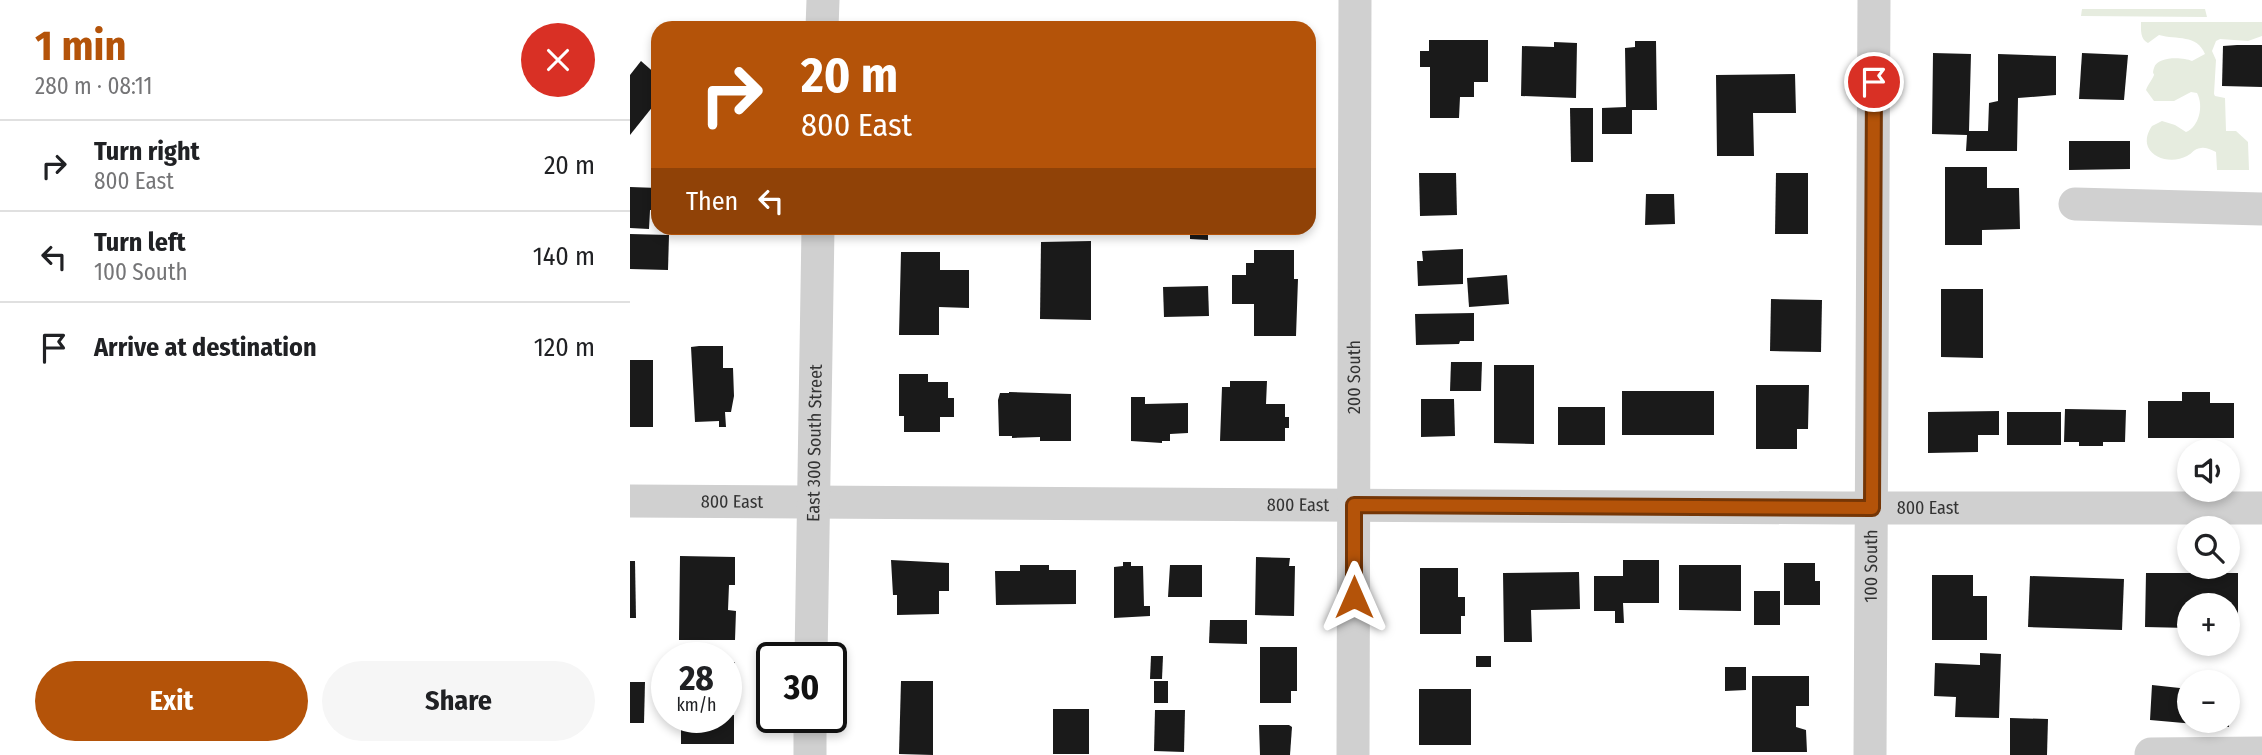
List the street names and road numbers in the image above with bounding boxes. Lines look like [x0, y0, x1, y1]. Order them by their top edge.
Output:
street label: 200 South [1343, 340, 1365, 414]
street label: East 300 South Street [802, 364, 827, 522]
street label: 800 East [701, 490, 763, 513]
street label: 800 East [1267, 494, 1329, 516]
street label: 800 East [1897, 497, 1959, 519]
street label: 100 South [1860, 529, 1882, 603]

